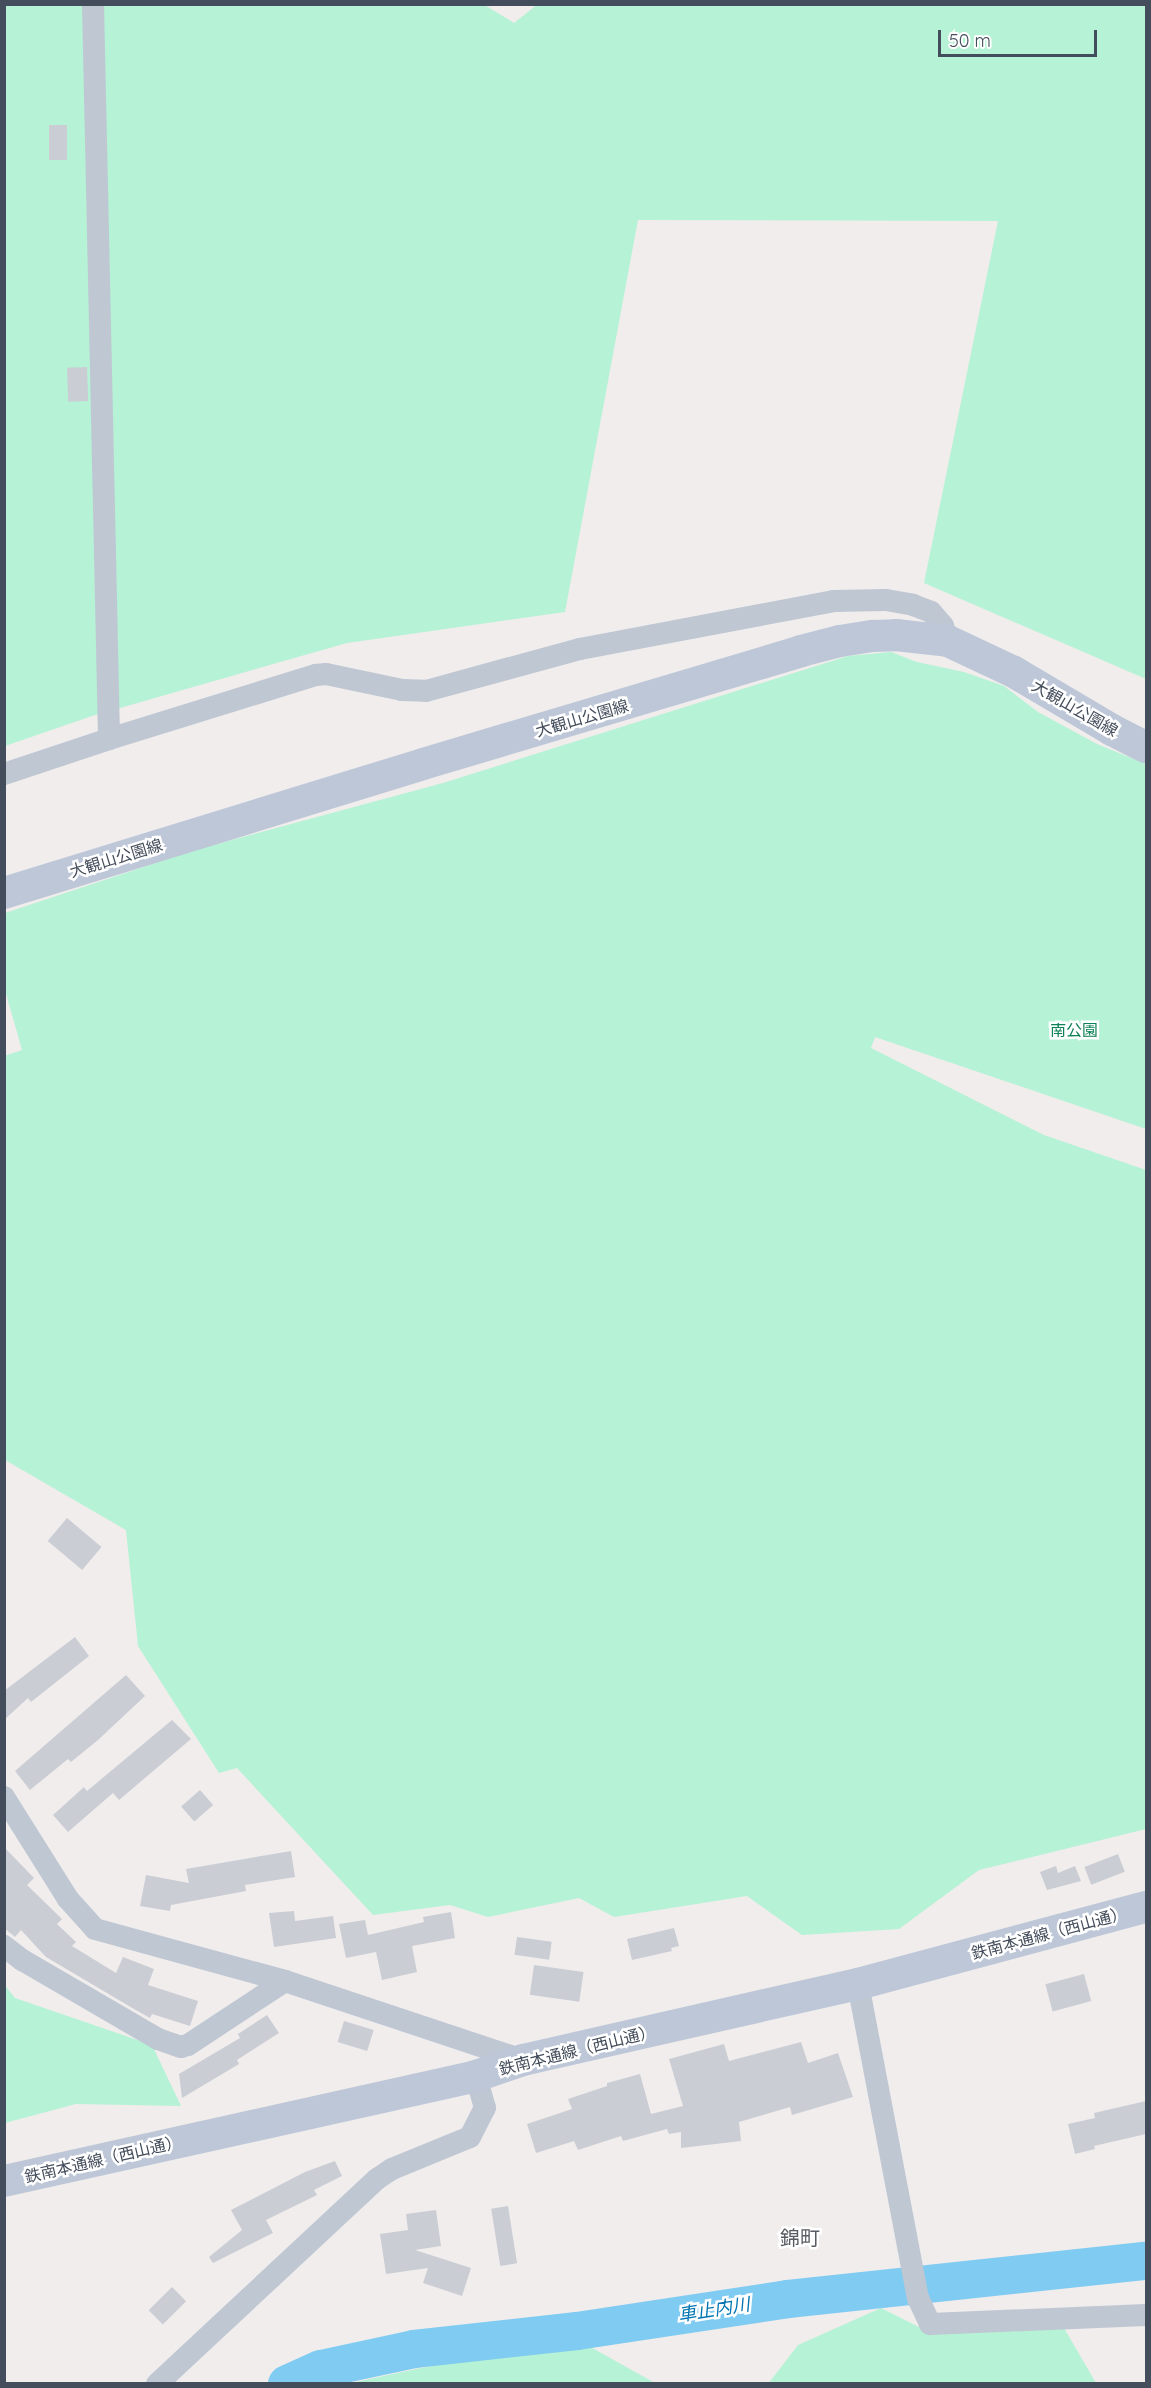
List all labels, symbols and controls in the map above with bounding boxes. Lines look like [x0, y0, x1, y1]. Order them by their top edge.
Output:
scale bar [941, 18, 1100, 56]
text: 50 m [949, 29, 991, 52]
street label: 大観山公園線 [1029, 676, 1121, 740]
street label: 大観山公園線 [533, 696, 631, 740]
street label: 大観山公園線 [67, 835, 165, 881]
park label: 南公園 [1050, 1020, 1098, 1040]
street label: 鉄南本通線（西山通） [969, 1903, 1129, 1963]
street label: 鉄南本通線（西山通） [497, 2021, 657, 2079]
street label: 鉄南本通線（西山通） [23, 2132, 183, 2186]
district label: 錦町 [780, 2225, 820, 2249]
water label: 車止内川 [677, 2294, 751, 2326]

